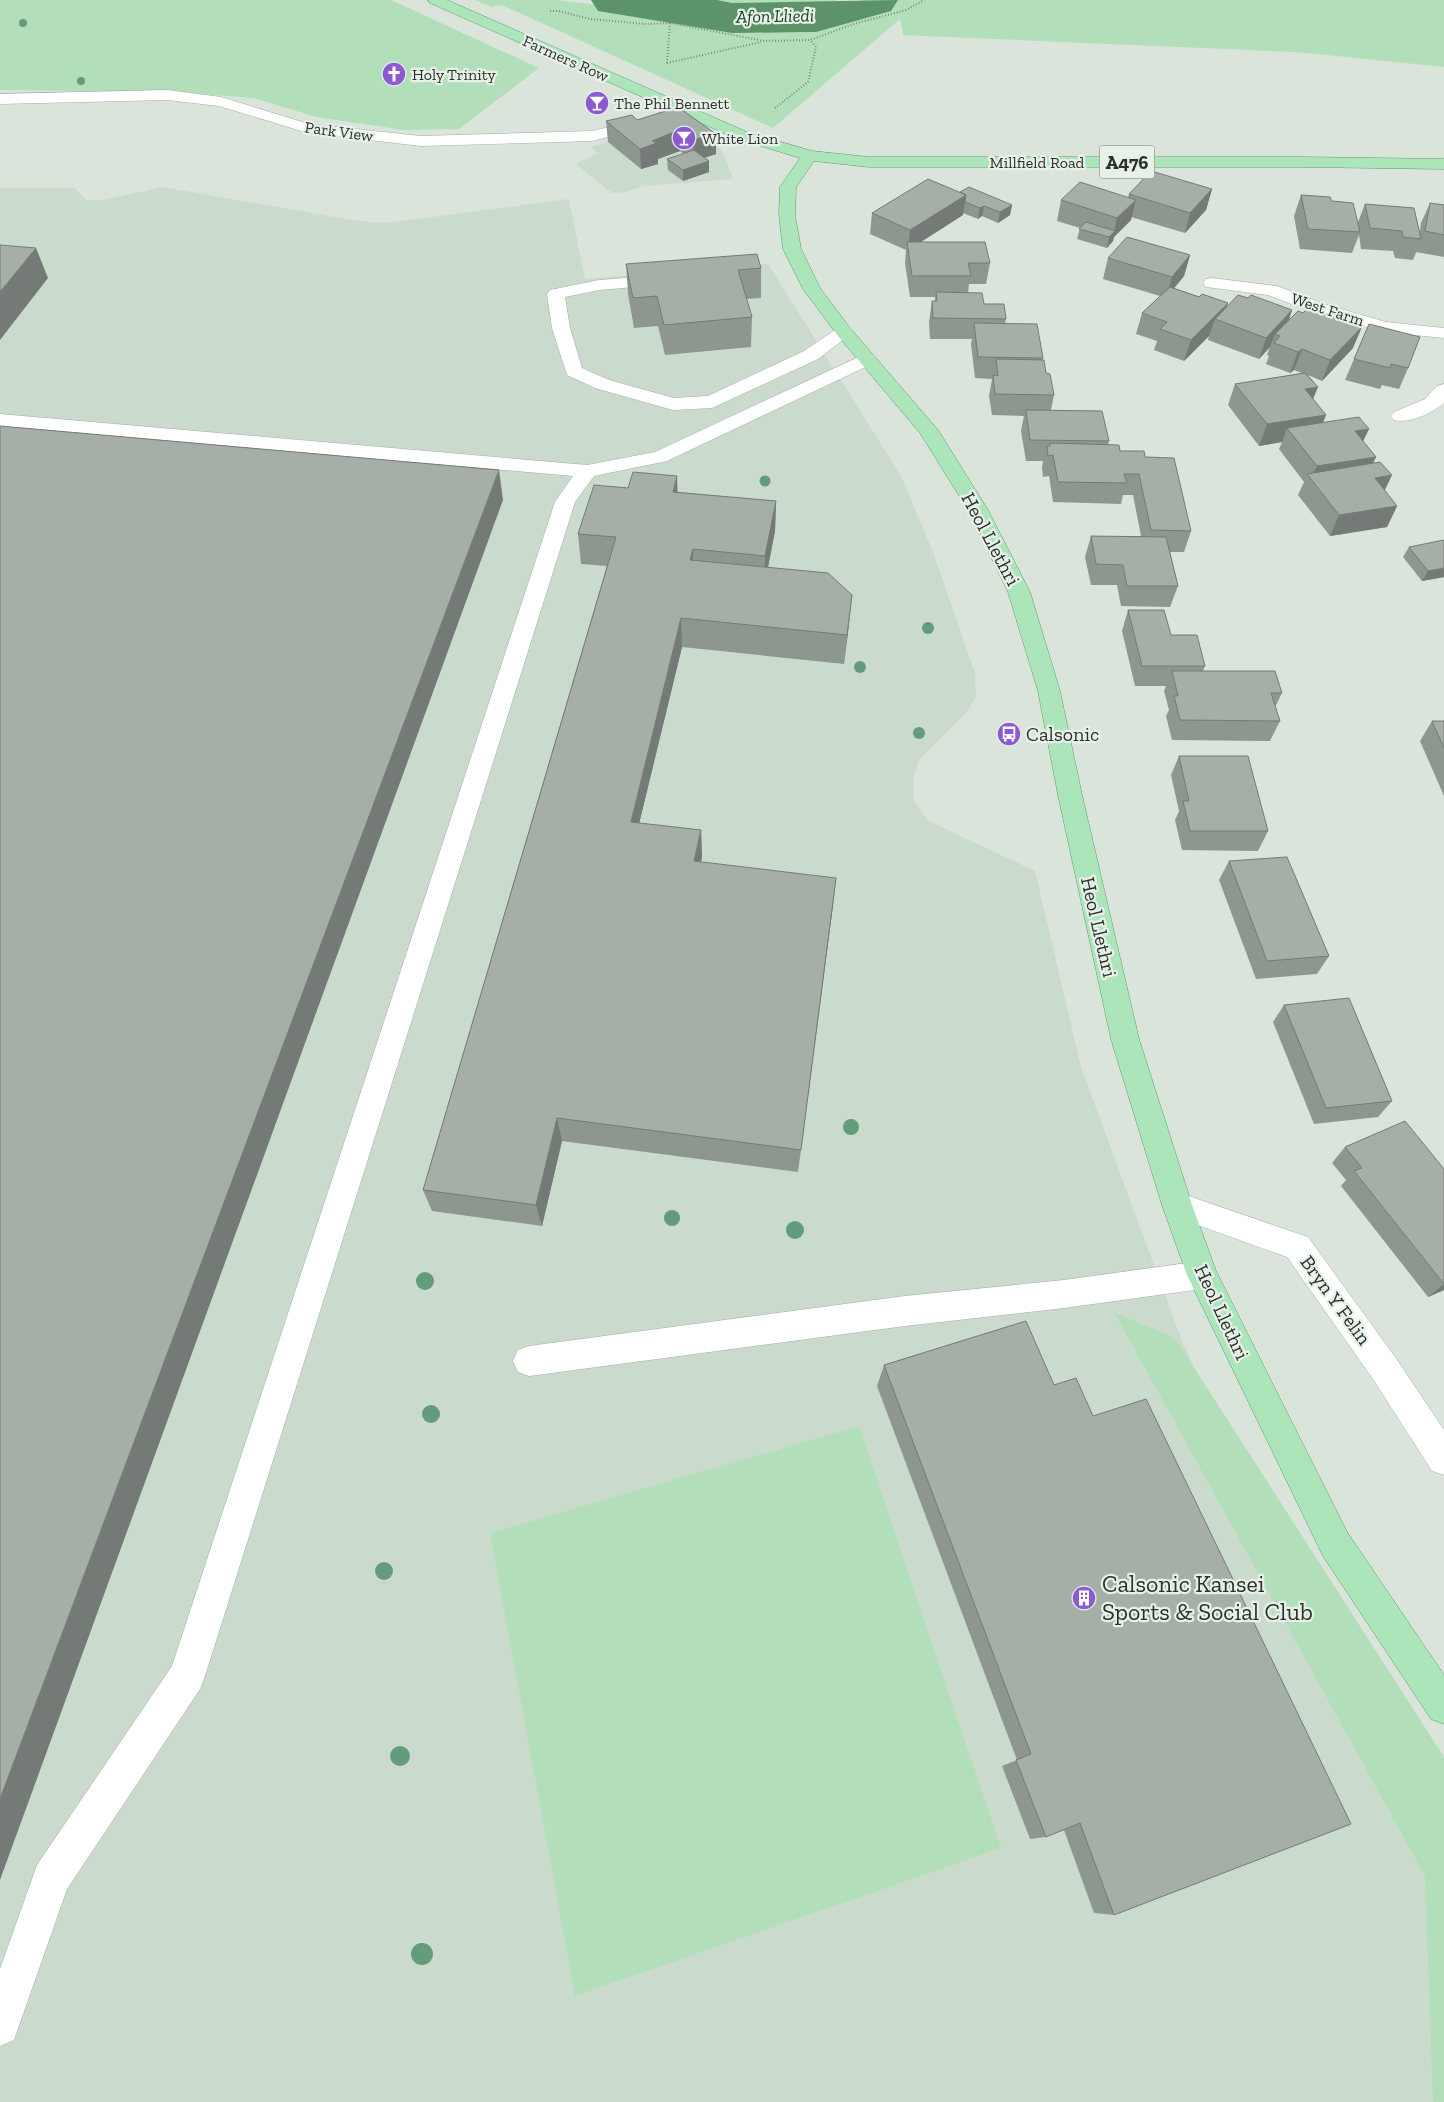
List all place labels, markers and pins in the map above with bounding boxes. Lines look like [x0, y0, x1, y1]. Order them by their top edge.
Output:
church icon: Holy Trinity [381, 61, 407, 87]
place label: Holy Trinity [412, 65, 497, 84]
bar icon: The Phil Bennett [584, 90, 610, 116]
place label: The Phil Bennett [614, 94, 730, 113]
bar icon: White Lion [671, 125, 697, 151]
place label: White Lion [702, 129, 779, 148]
bus stop icon: Calsonic [996, 721, 1022, 747]
place label: Calsonic [1026, 722, 1099, 746]
place label: Calsonic Kansei Sports & Social Club [1102, 1569, 1313, 1626]
building icon: Calsonic Kansei Sports & Social Club [1071, 1585, 1097, 1611]

